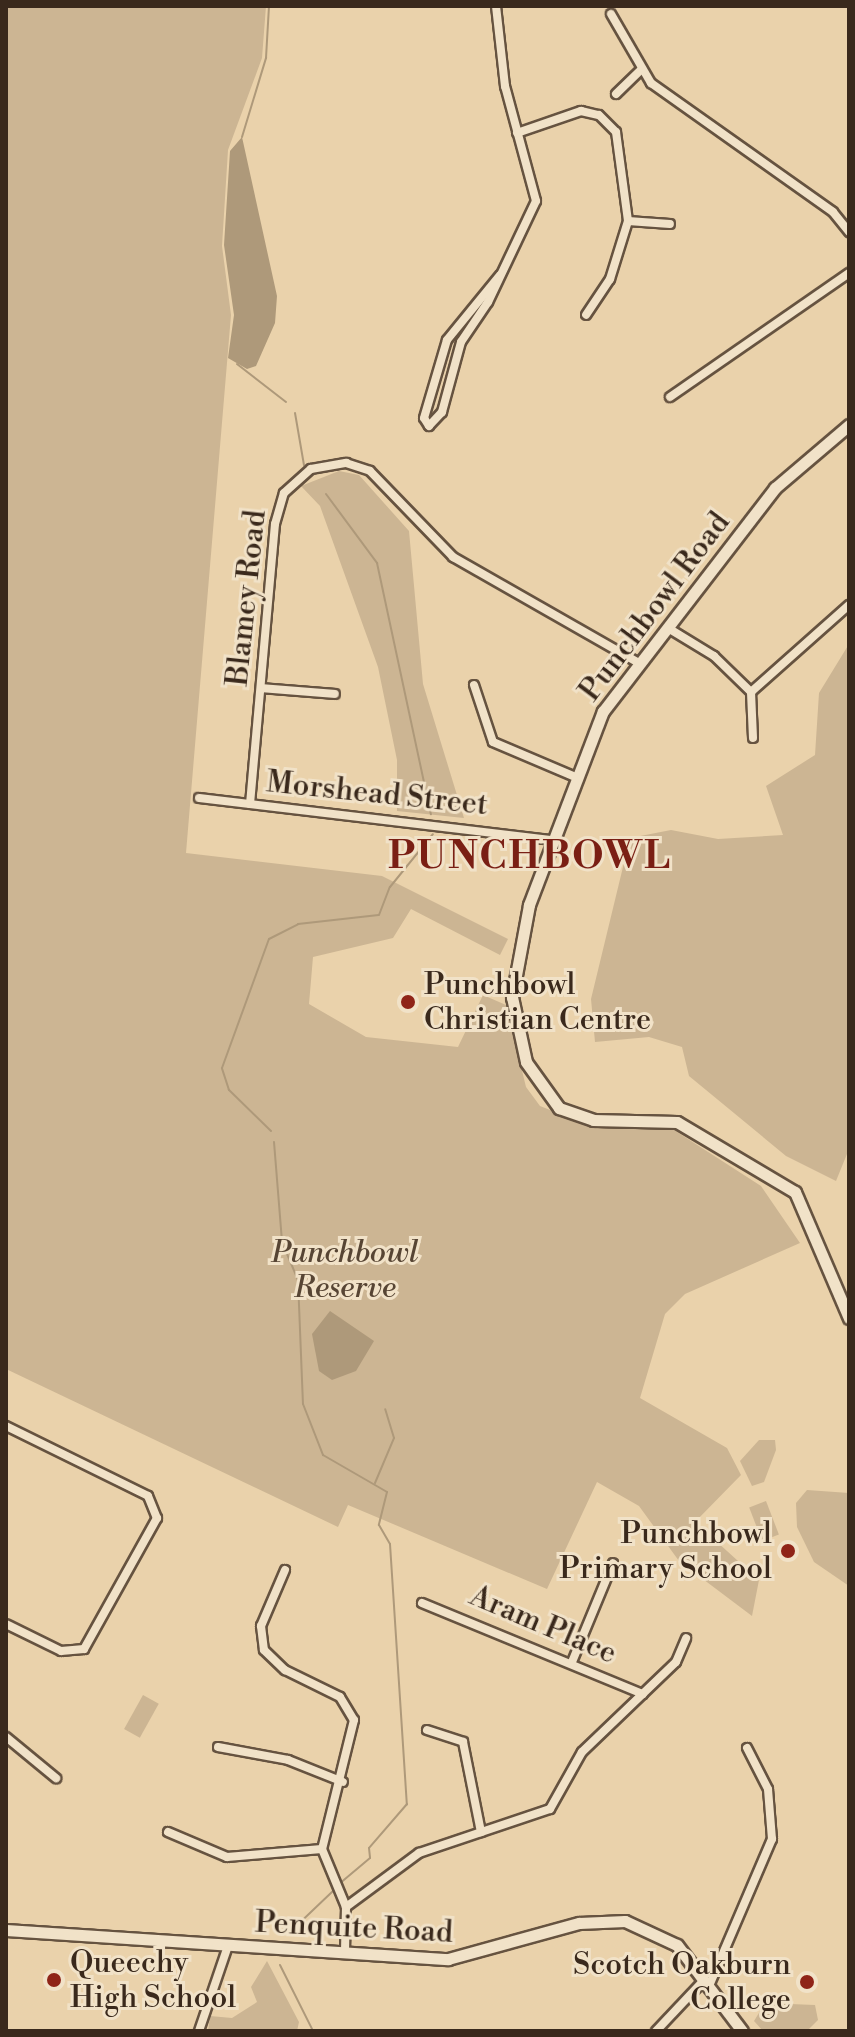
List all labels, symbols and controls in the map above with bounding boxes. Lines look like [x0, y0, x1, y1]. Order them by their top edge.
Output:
street label: Punchbowl Road [572, 505, 738, 709]
street label: Blamey Road [220, 508, 274, 688]
street label: Morshead Street [265, 764, 489, 824]
district label: PUNCHBOWL [388, 834, 672, 880]
place label: Punchbowl Christian Centre [424, 967, 651, 1038]
marker: Punchbowl Christian Centre [399, 993, 417, 1011]
park label: Punchbowl Reserve [271, 1235, 419, 1306]
place label: Punchbowl Primary School [559, 1516, 772, 1586]
marker: Punchbowl Primary School [779, 1542, 797, 1560]
street label: Aram Place [464, 1578, 622, 1672]
street label: Penquite Road [254, 1905, 454, 1951]
place label: Queechy High School [70, 1945, 236, 2016]
place label: Scotch Oakburn College [573, 1947, 791, 2018]
marker: Queechy High School [45, 1971, 63, 1989]
marker: Scotch Oakburn College [798, 1973, 816, 1991]

